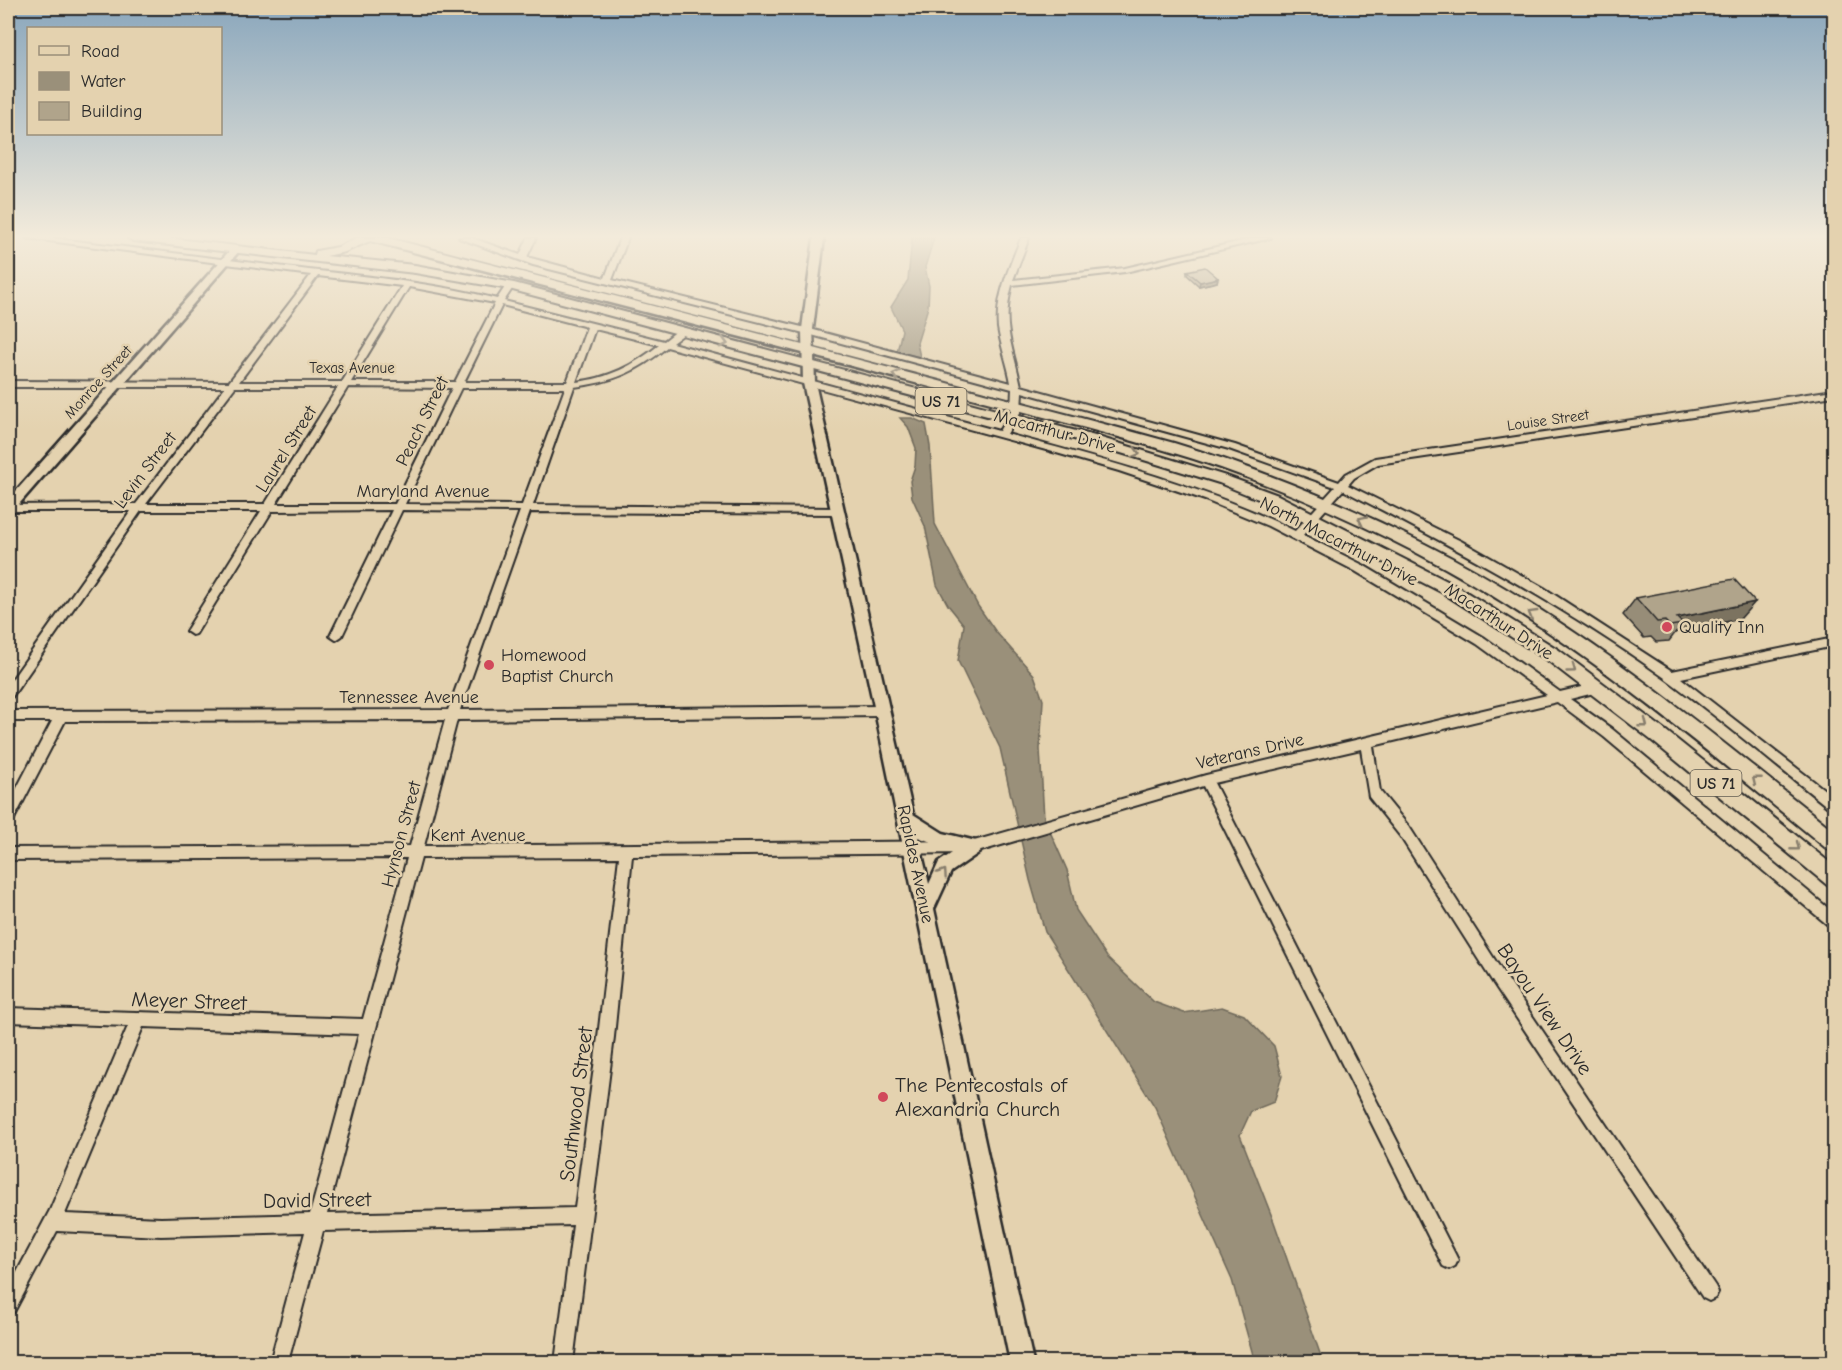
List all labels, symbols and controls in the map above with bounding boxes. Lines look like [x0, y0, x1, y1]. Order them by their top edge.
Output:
legend [27, 27, 222, 135]
text: Road [81, 41, 120, 62]
text: Water [81, 71, 126, 92]
text: Building [81, 101, 143, 122]
one-way arrow [719, 336, 729, 349]
street label: Monroe Street [60, 341, 136, 422]
street label: Texas Avenue [309, 359, 395, 377]
one-way arrow [891, 369, 901, 382]
street label: Peach Street [392, 372, 454, 469]
road number: US 71 [916, 388, 966, 414]
street label: Laurel Street [252, 401, 322, 496]
street label: Macarthur Drive [992, 405, 1118, 458]
street label: Louise Street [1506, 405, 1591, 435]
street label: Levin Street [110, 427, 181, 513]
one-way arrow [1130, 446, 1141, 458]
street label: Maryland Avenue [356, 481, 490, 502]
street label: North Macarthur Drive [1256, 492, 1421, 590]
one-way arrow [1357, 516, 1368, 528]
street label: Macarthur Drive [1440, 578, 1557, 664]
one-way arrow [1528, 610, 1538, 622]
place label: Quality Inn [1679, 617, 1764, 638]
marker: Quality Inn [1660, 620, 1674, 634]
place label: Homewood Baptist Church [501, 645, 614, 687]
marker: Homewood Baptist Church [482, 658, 496, 672]
one-way arrow [1565, 662, 1576, 673]
street label: Tennessee Avenue [339, 687, 479, 708]
one-way arrow [1638, 717, 1649, 728]
street label: Veterans Drive [1194, 729, 1306, 774]
road number: US 71 [1690, 770, 1742, 796]
one-way arrow [1752, 777, 1763, 788]
street label: Hynson Street [377, 778, 426, 889]
street label: Rapides Avenue [893, 803, 938, 925]
street label: Kent Avenue [430, 825, 526, 846]
one-way arrow [1789, 840, 1800, 851]
one-way arrow [936, 868, 947, 879]
street label: Bayou View Drive [1492, 939, 1598, 1079]
street label: Meyer Street [131, 987, 248, 1015]
street label: Southwood Street [555, 1024, 598, 1183]
place label: The Pentecostals of Alexandria Church [895, 1073, 1068, 1121]
marker: The Pentecostals of Alexandria Church [876, 1090, 890, 1104]
street label: David Street [263, 1187, 372, 1213]

